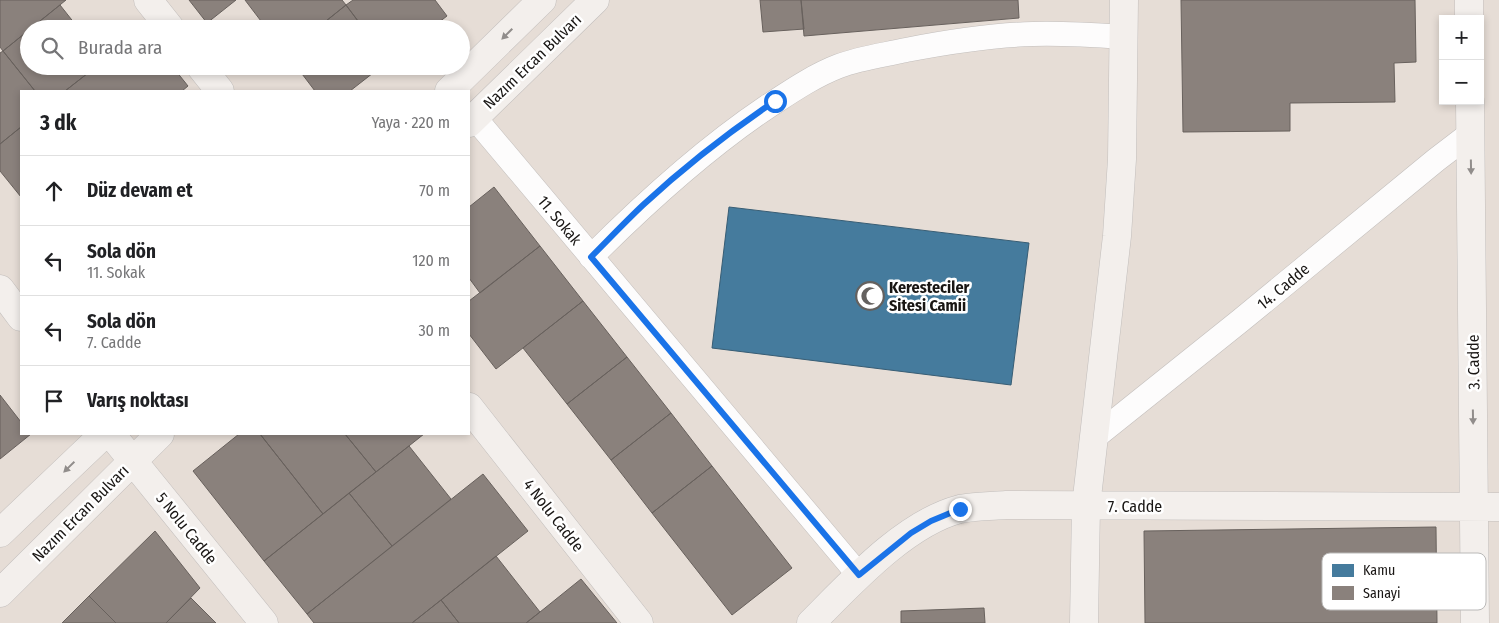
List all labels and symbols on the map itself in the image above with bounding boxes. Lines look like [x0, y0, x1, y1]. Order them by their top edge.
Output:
street label: Nazım Ercan Bulvarı [479, 10, 585, 113]
one-way arrow [501, 28, 513, 40]
route start [764, 90, 787, 113]
one-way arrow [1467, 160, 1475, 176]
street label: 11. Sokak [534, 192, 586, 249]
street label: 14. Cadde [1253, 259, 1313, 314]
place label: Keresteciler Sitesi Camii [889, 278, 970, 315]
mosque icon: Keresteciler Sitesi Camii [855, 281, 885, 311]
street label: 3. Cadde [1464, 334, 1483, 390]
one-way arrow [1469, 410, 1477, 426]
street label: Nazım Ercan Bulvarı [28, 461, 133, 566]
one-way arrow [63, 461, 75, 473]
street label: 4 Nolu Cadde [519, 475, 588, 555]
street label: 5 Nolu Cadde [152, 489, 221, 568]
street label: 7. Cadde [1108, 497, 1162, 516]
route end [949, 498, 972, 521]
legend [1322, 553, 1486, 610]
text: Kamu [1363, 562, 1395, 579]
text: Sanayi [1363, 585, 1401, 602]

